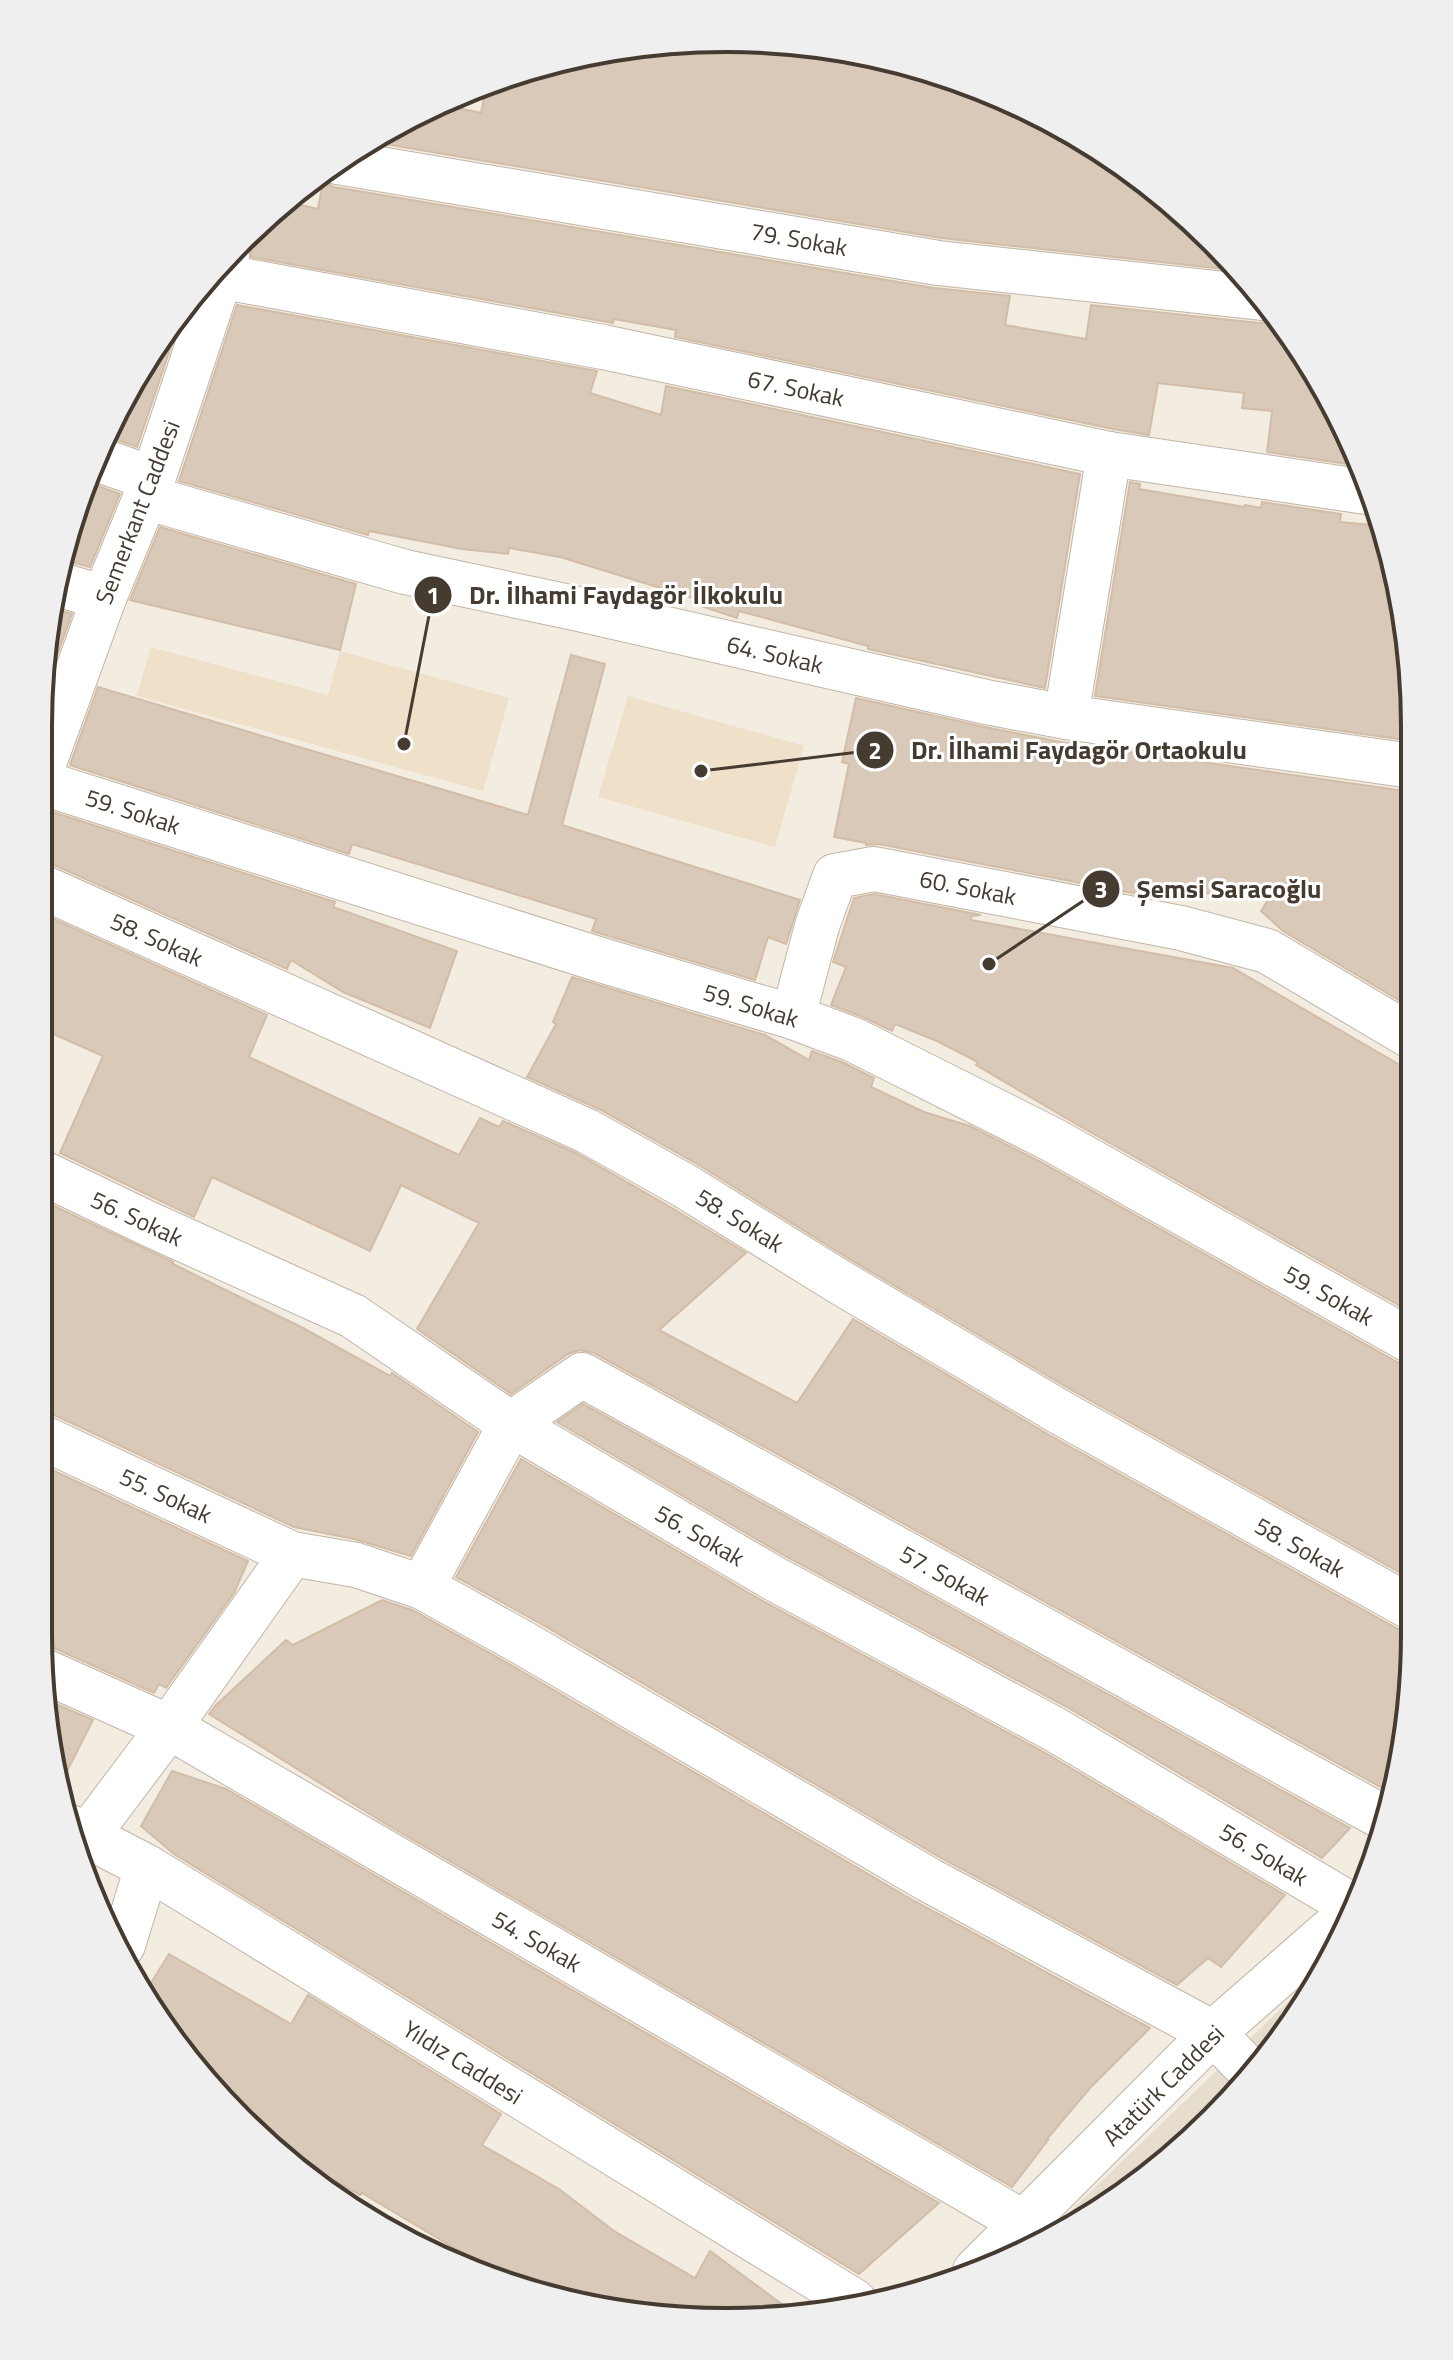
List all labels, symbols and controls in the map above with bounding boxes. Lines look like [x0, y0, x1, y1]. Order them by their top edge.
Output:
street label: 79. Sokak [748, 213, 851, 265]
street label: 67. Sokak [744, 360, 848, 416]
street label: Semerkant Caddesi [85, 415, 189, 609]
callout: Dr. İlhami Faydagör İlkokulu [413, 570, 799, 620]
text: Dr. İlhami Faydagör İlkokulu [469, 575, 783, 614]
text: 1 [426, 577, 440, 613]
street label: 64. Sokak [723, 625, 827, 683]
callout: Dr. İlhami Faydagör Ortaokulu [855, 725, 1263, 775]
text: Dr. İlhami Faydagör Ortaokulu [911, 730, 1247, 769]
text: 2 [868, 732, 882, 768]
street label: 59. Sokak [81, 779, 186, 843]
street label: 60. Sokak [916, 860, 1020, 914]
callout: Şemsi Saracoğlu [1081, 864, 1337, 914]
text: Şemsi Saracoğlu [1137, 869, 1321, 908]
text: 3 [1094, 871, 1108, 907]
street label: 58. Sokak [105, 903, 210, 976]
street label: 59. Sokak [699, 973, 804, 1037]
street label: 58. Sokak [689, 1179, 792, 1261]
street label: 56. Sokak [85, 1181, 189, 1255]
street label: 59. Sokak [1277, 1256, 1381, 1335]
street label: 55. Sokak [114, 1458, 218, 1532]
street label: 56. Sokak [649, 1495, 752, 1575]
street label: 58. Sokak [1248, 1508, 1352, 1587]
street label: 57. Sokak [893, 1536, 997, 1615]
street label: 56. Sokak [1213, 1813, 1316, 1895]
street label: 54. Sokak [486, 1901, 589, 1981]
street label: Yıldız Caddesi [396, 2011, 530, 2113]
street label: Atatürk Caddesi [1094, 2016, 1232, 2154]

